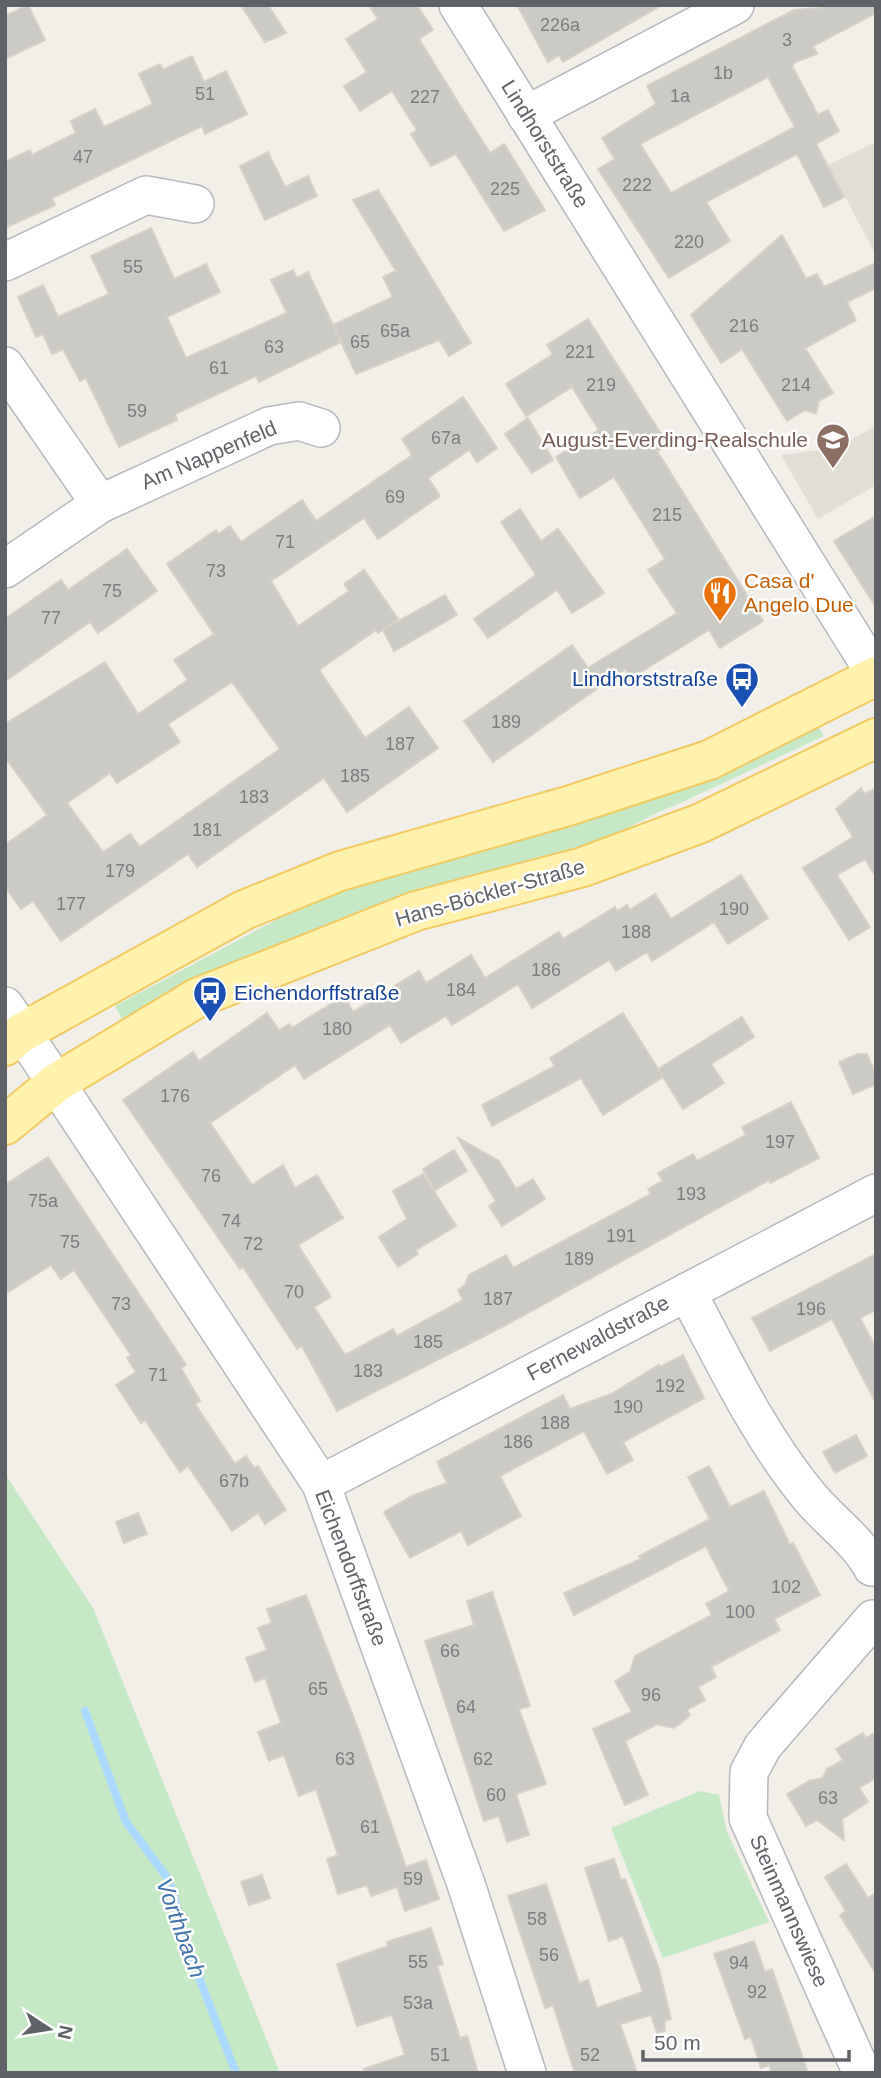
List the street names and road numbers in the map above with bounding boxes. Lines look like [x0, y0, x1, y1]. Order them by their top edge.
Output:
street label: Lindhorststraße [497, 76, 594, 212]
street label: Am Nappenfeld [138, 416, 280, 493]
street label: Hans-Böckler-Straße [392, 854, 587, 931]
street label: Fernewaldstraße [523, 1290, 673, 1385]
street label: Eichendorffstraße [311, 1487, 392, 1649]
street label: Steinmannswiese [745, 1831, 833, 1991]

